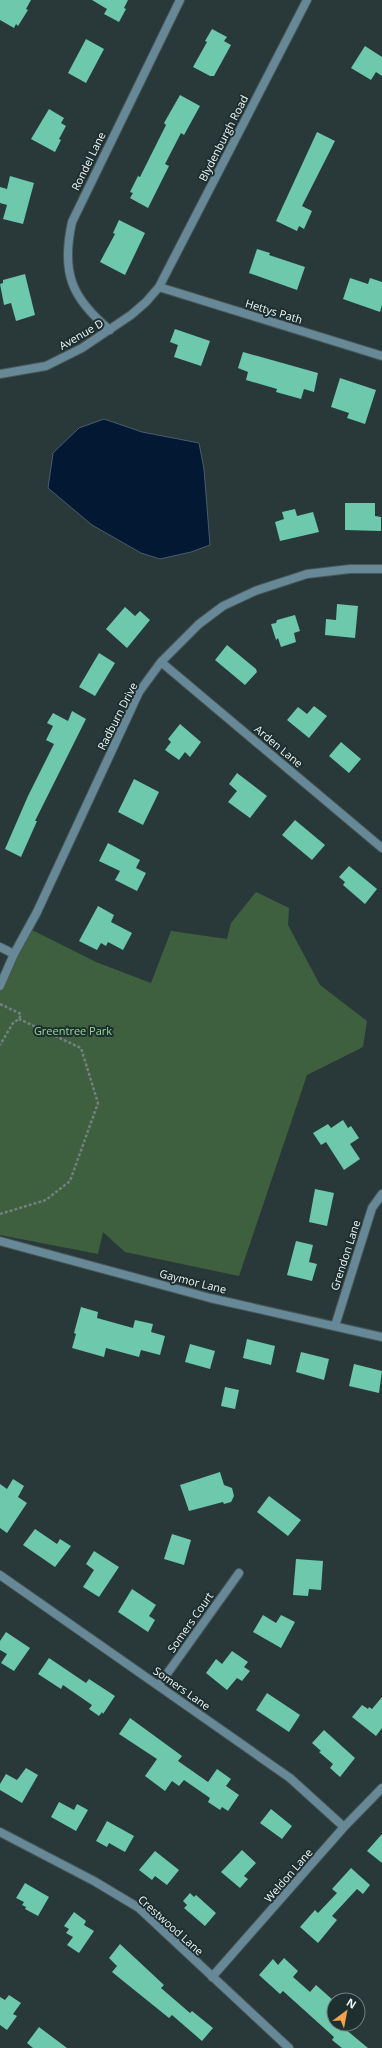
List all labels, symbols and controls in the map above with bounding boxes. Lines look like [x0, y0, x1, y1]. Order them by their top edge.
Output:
street label: Blydenburgh Road [195, 92, 251, 184]
street label: Rondel Lane [67, 129, 109, 193]
street label: Hettys Path [244, 295, 304, 327]
street label: Avenue D [56, 315, 106, 353]
street label: Radburn Drive [93, 680, 141, 752]
street label: Arden Lane [252, 721, 306, 771]
park label: Greentree Park [34, 1023, 112, 1038]
street label: Grendon Lane [327, 1218, 363, 1292]
street label: Gaymor Lane [158, 1265, 228, 1297]
street label: Somers Court [164, 1589, 216, 1655]
street label: Somers Lane [151, 1663, 213, 1713]
street label: Weldon Lane [260, 1845, 316, 1905]
street label: Crestwood Lane [135, 1892, 207, 1958]
north arrow [326, 1992, 366, 2032]
text: N [344, 1994, 359, 2012]

